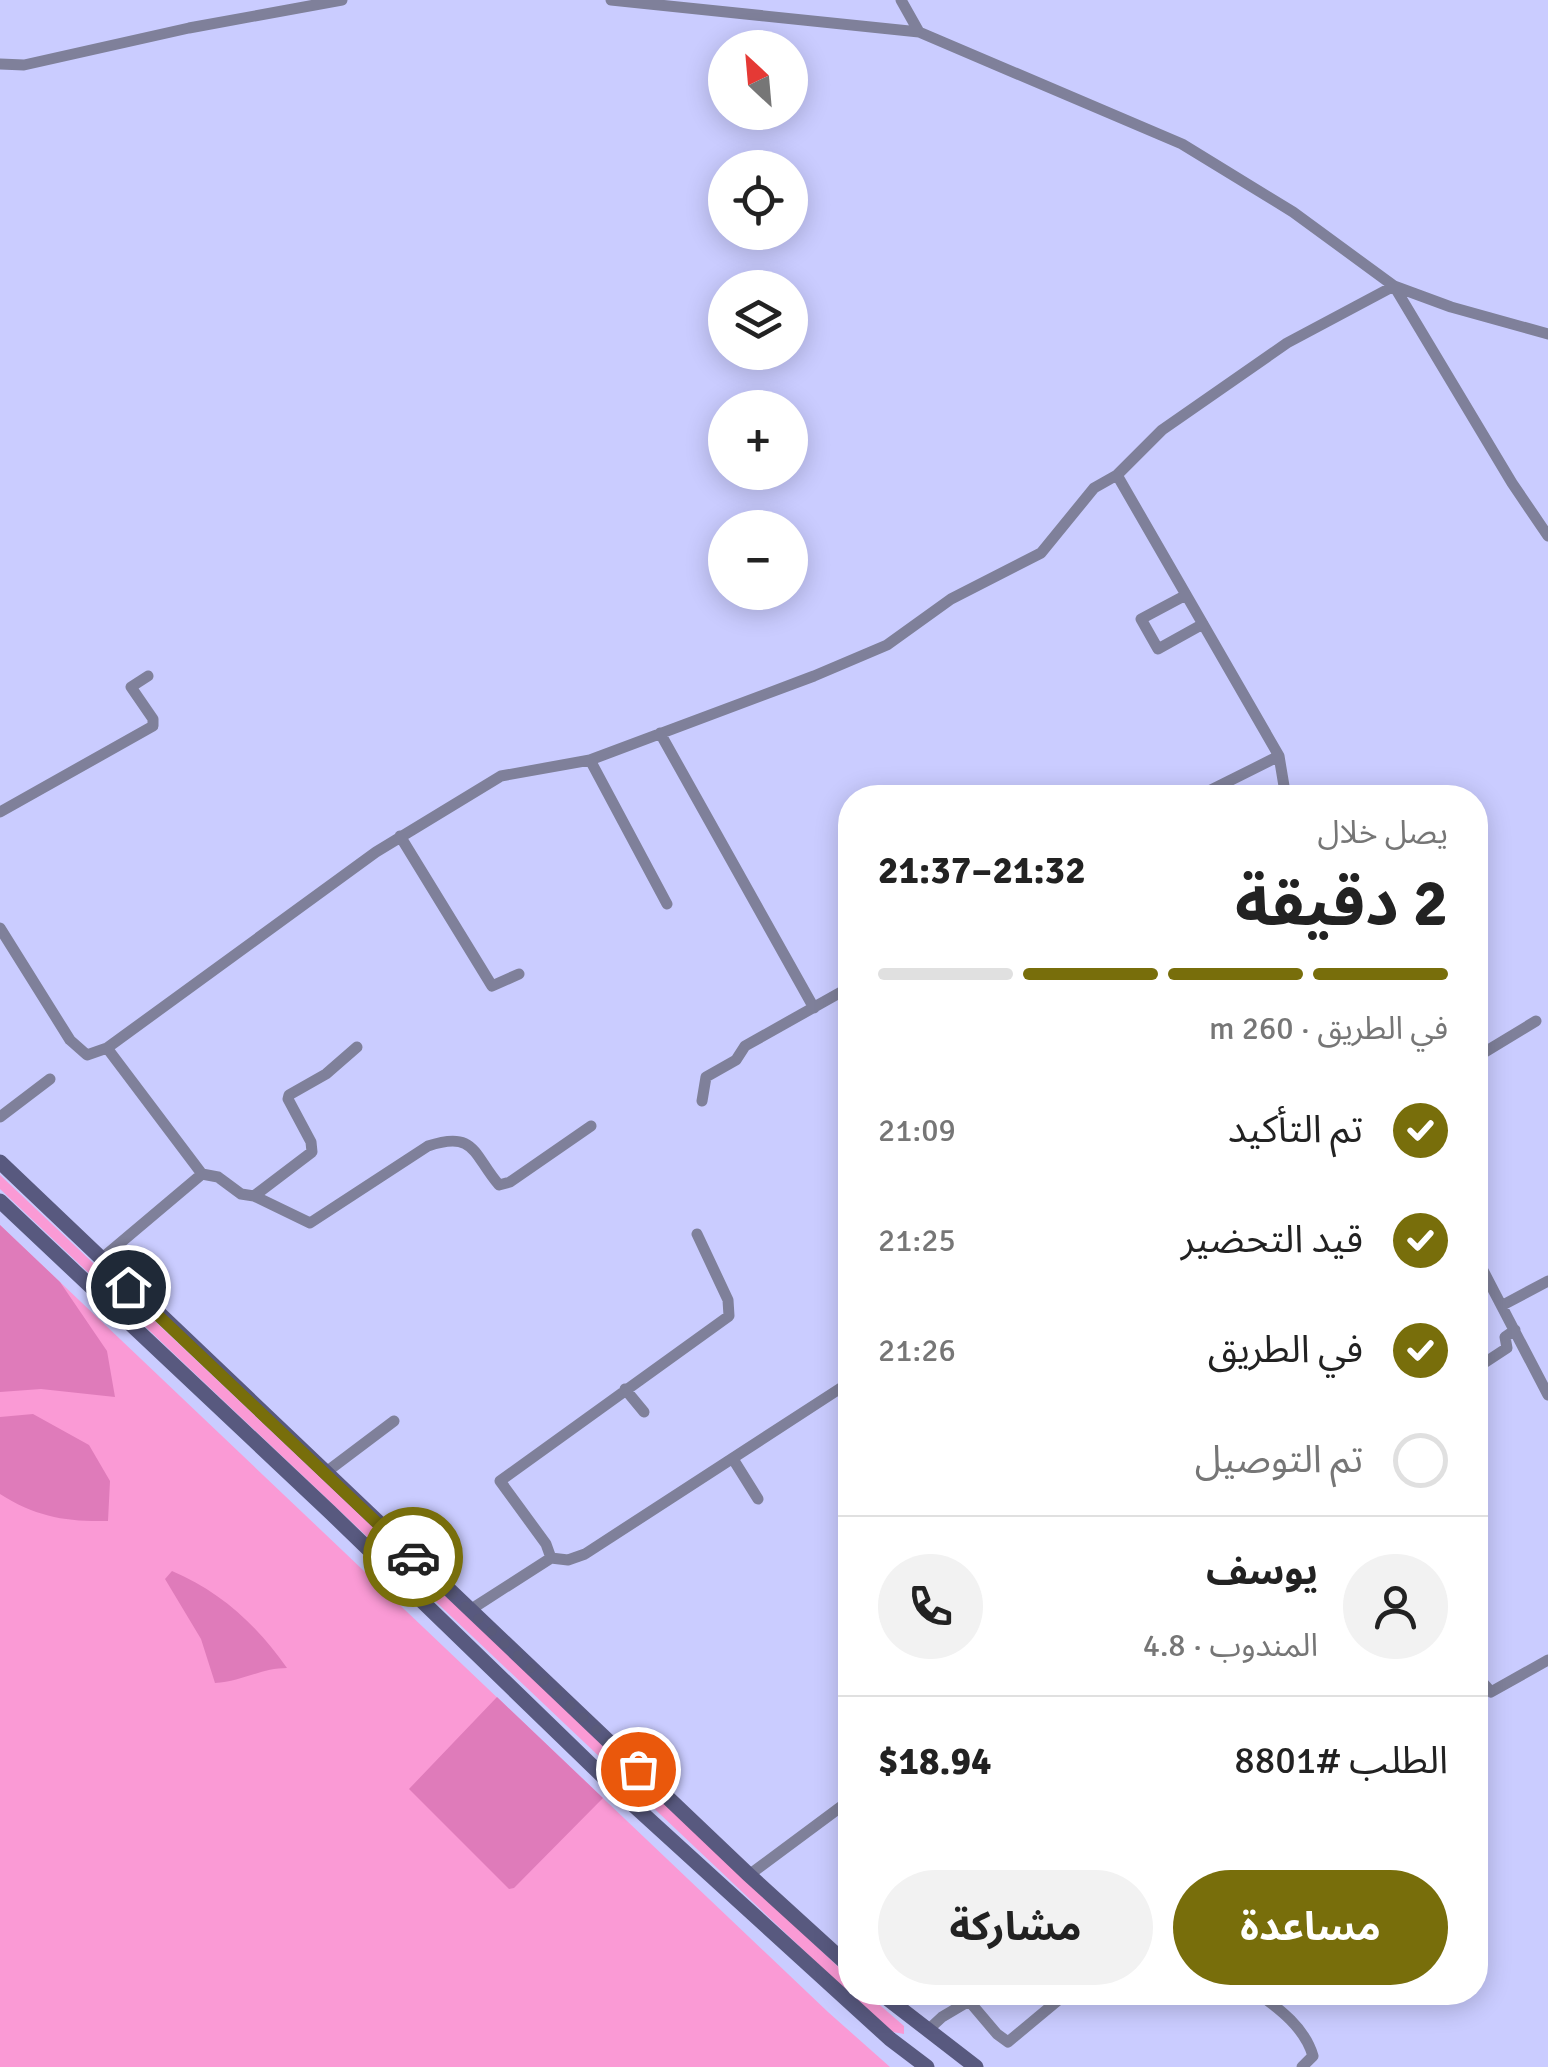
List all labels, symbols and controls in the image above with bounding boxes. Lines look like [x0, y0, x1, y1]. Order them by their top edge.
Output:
north arrow [708, 30, 808, 130]
map controls [708, 30, 808, 610]
button: locate [708, 150, 808, 250]
button: layers [708, 270, 808, 370]
button: + [708, 390, 808, 490]
button: − [708, 510, 808, 610]
text: يصل خلال [1317, 813, 1448, 852]
text: 21:32–21:37 [878, 847, 1086, 894]
text: 2 دقيقة [1235, 864, 1448, 944]
text: في الطريق · 260 m [1209, 1009, 1448, 1048]
icon: check [1393, 1103, 1448, 1158]
text: تم التأكيد [1228, 1106, 1363, 1153]
text: 21:09 [878, 1111, 956, 1150]
icon: check [1393, 1213, 1448, 1268]
text: قيد التحضير [1181, 1216, 1363, 1263]
text: 21:25 [878, 1221, 956, 1260]
pin [86, 1245, 171, 1330]
icon: home [101, 1260, 156, 1315]
icon: check [1393, 1323, 1448, 1378]
text: في الطريق [1208, 1326, 1363, 1373]
text: 21:26 [878, 1331, 956, 1370]
text: تم التوصيل [1195, 1436, 1363, 1483]
courier [363, 1507, 463, 1607]
icon: car [386, 1530, 441, 1585]
text: يوسف [1206, 1548, 1318, 1595]
button: phone [878, 1554, 983, 1659]
button: person [1343, 1554, 1448, 1659]
text: المندوب · 4.8 [1143, 1626, 1318, 1665]
pin [596, 1727, 681, 1812]
text: الطلب #8801 [1234, 1737, 1448, 1784]
text: $18.94 [878, 1738, 992, 1785]
icon: bag [611, 1742, 666, 1797]
button: مشاركة [878, 1870, 1153, 1985]
button: مساعدة [1173, 1870, 1448, 1985]

